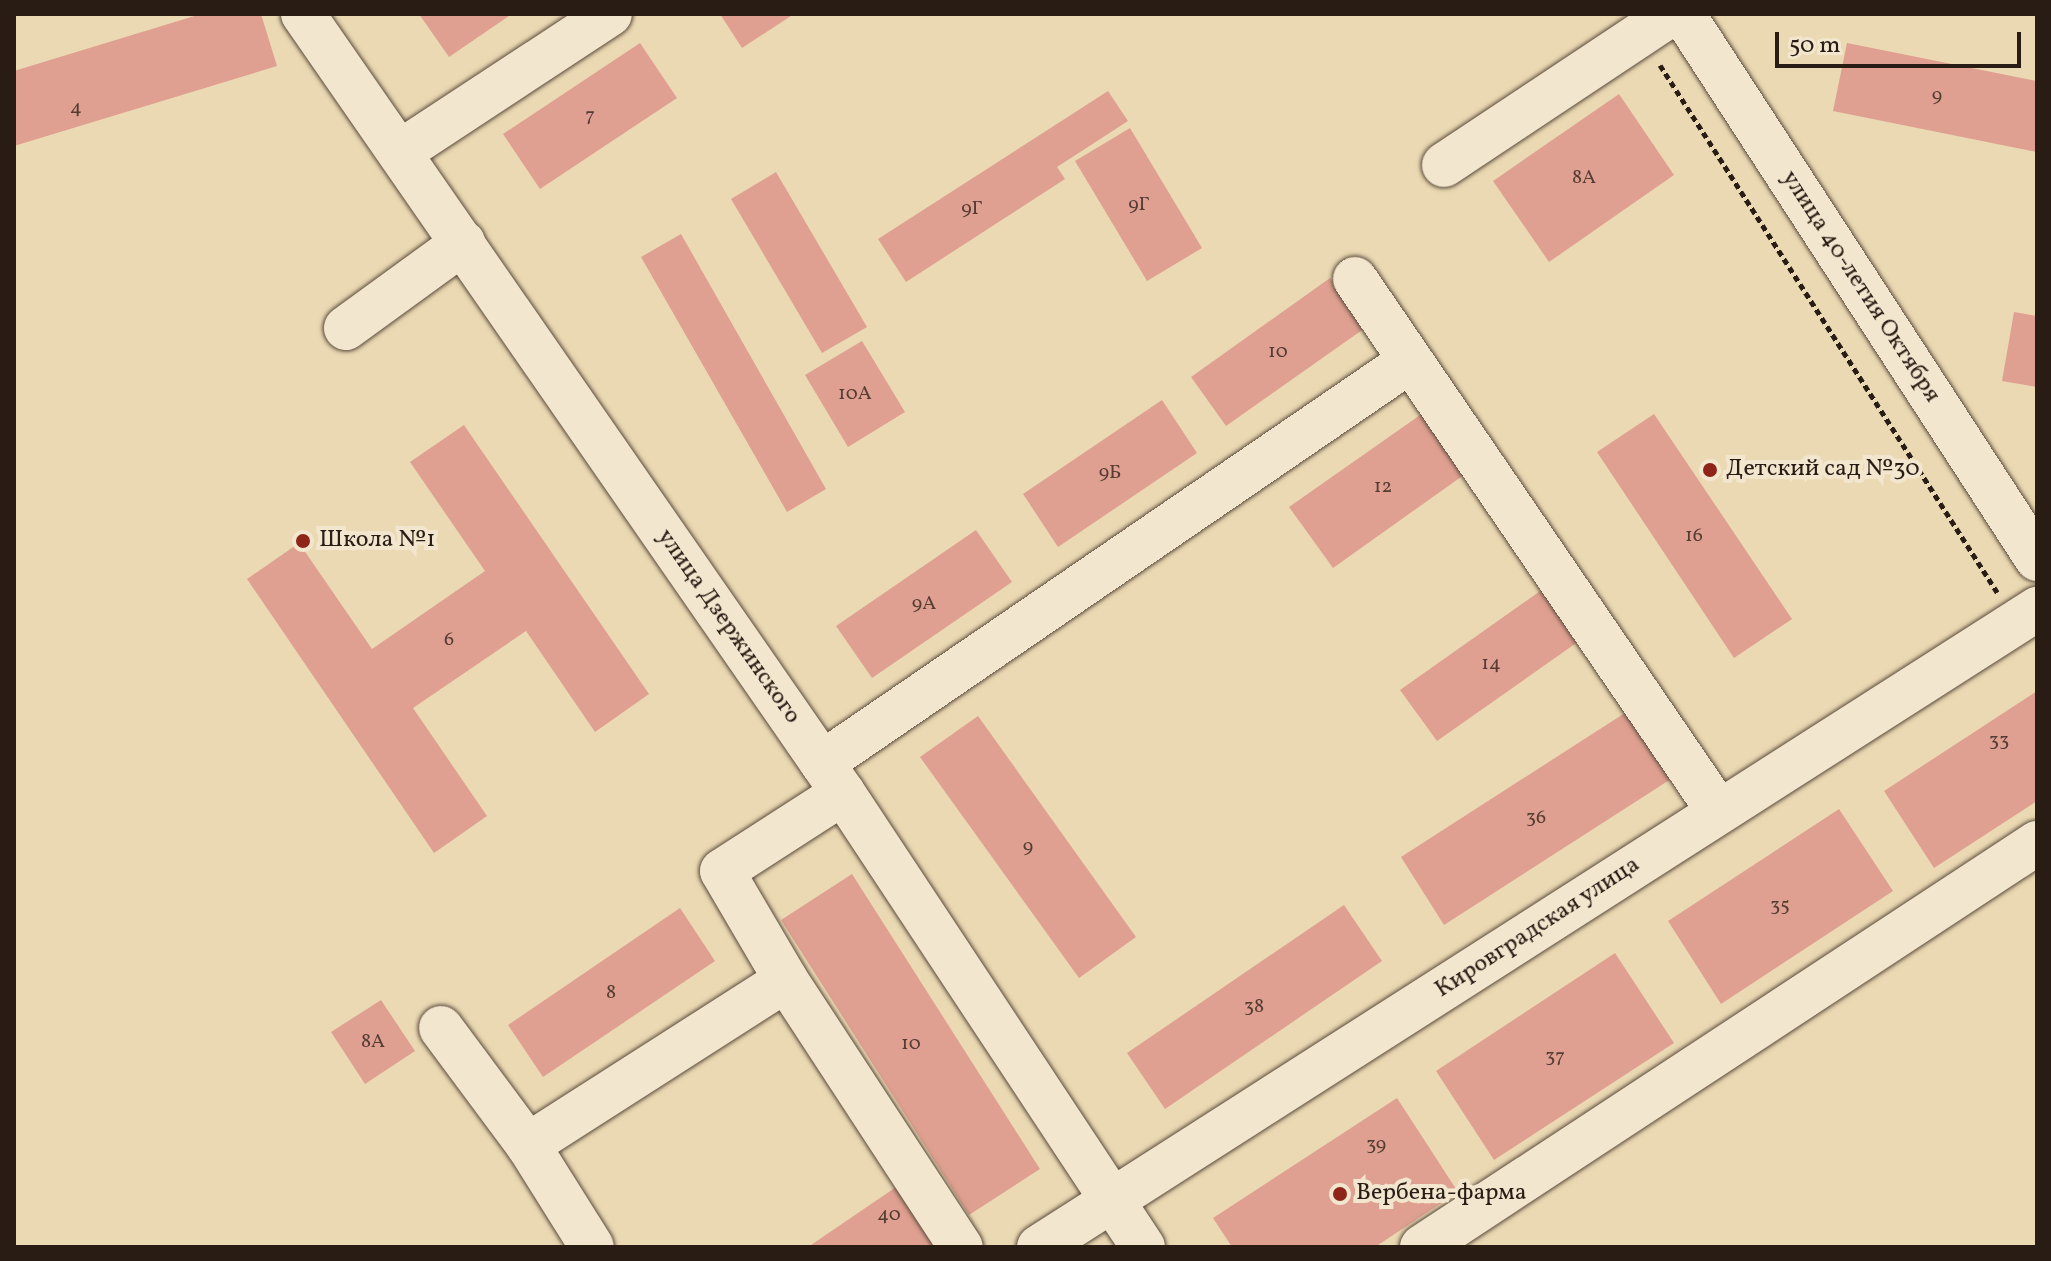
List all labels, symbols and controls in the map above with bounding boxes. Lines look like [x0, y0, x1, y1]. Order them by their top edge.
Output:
scale bar [1779, 16, 2025, 66]
text: 50 m [1789, 29, 1841, 63]
house number: 9 [1932, 84, 1942, 108]
house number: 4 [70, 96, 82, 120]
house number: 7 [585, 104, 595, 128]
house number: 8А [1572, 166, 1596, 190]
street label: улица 40-летия Октября [1774, 166, 1946, 408]
house number: 9Г [1128, 193, 1150, 217]
house number: 9Г [961, 197, 983, 221]
house number: 10 [1268, 340, 1288, 364]
house number: 10А [838, 382, 872, 406]
place label: Детский сад №30 [1726, 456, 1920, 484]
house number: 9Б [1099, 461, 1121, 485]
marker: Детский сад №30 [1701, 461, 1719, 479]
house number: 12 [1374, 475, 1392, 499]
street label: улица Дзержинского [650, 524, 806, 730]
house number: 16 [1685, 524, 1703, 548]
place label: Школа №1 [319, 527, 436, 555]
marker: Школа №1 [294, 532, 312, 550]
house number: 9А [912, 592, 936, 616]
house number: 6 [444, 628, 454, 652]
house number: 14 [1481, 652, 1501, 676]
house number: 33 [1989, 729, 2009, 753]
house number: 36 [1526, 806, 1546, 830]
house number: 9 [1023, 835, 1033, 859]
street label: Кировградская улица [1430, 851, 1646, 1005]
house number: 35 [1770, 894, 1790, 918]
house number: 8 [606, 981, 616, 1005]
house number: 38 [1244, 995, 1264, 1019]
house number: 8А [361, 1030, 385, 1054]
house number: 10 [901, 1032, 921, 1056]
house number: 37 [1545, 1045, 1565, 1069]
house number: 39 [1366, 1133, 1386, 1157]
place label: Вербена-фарма [1356, 1180, 1527, 1208]
marker: Вербена-фарма [1331, 1185, 1349, 1203]
house number: 40 [877, 1203, 901, 1227]

